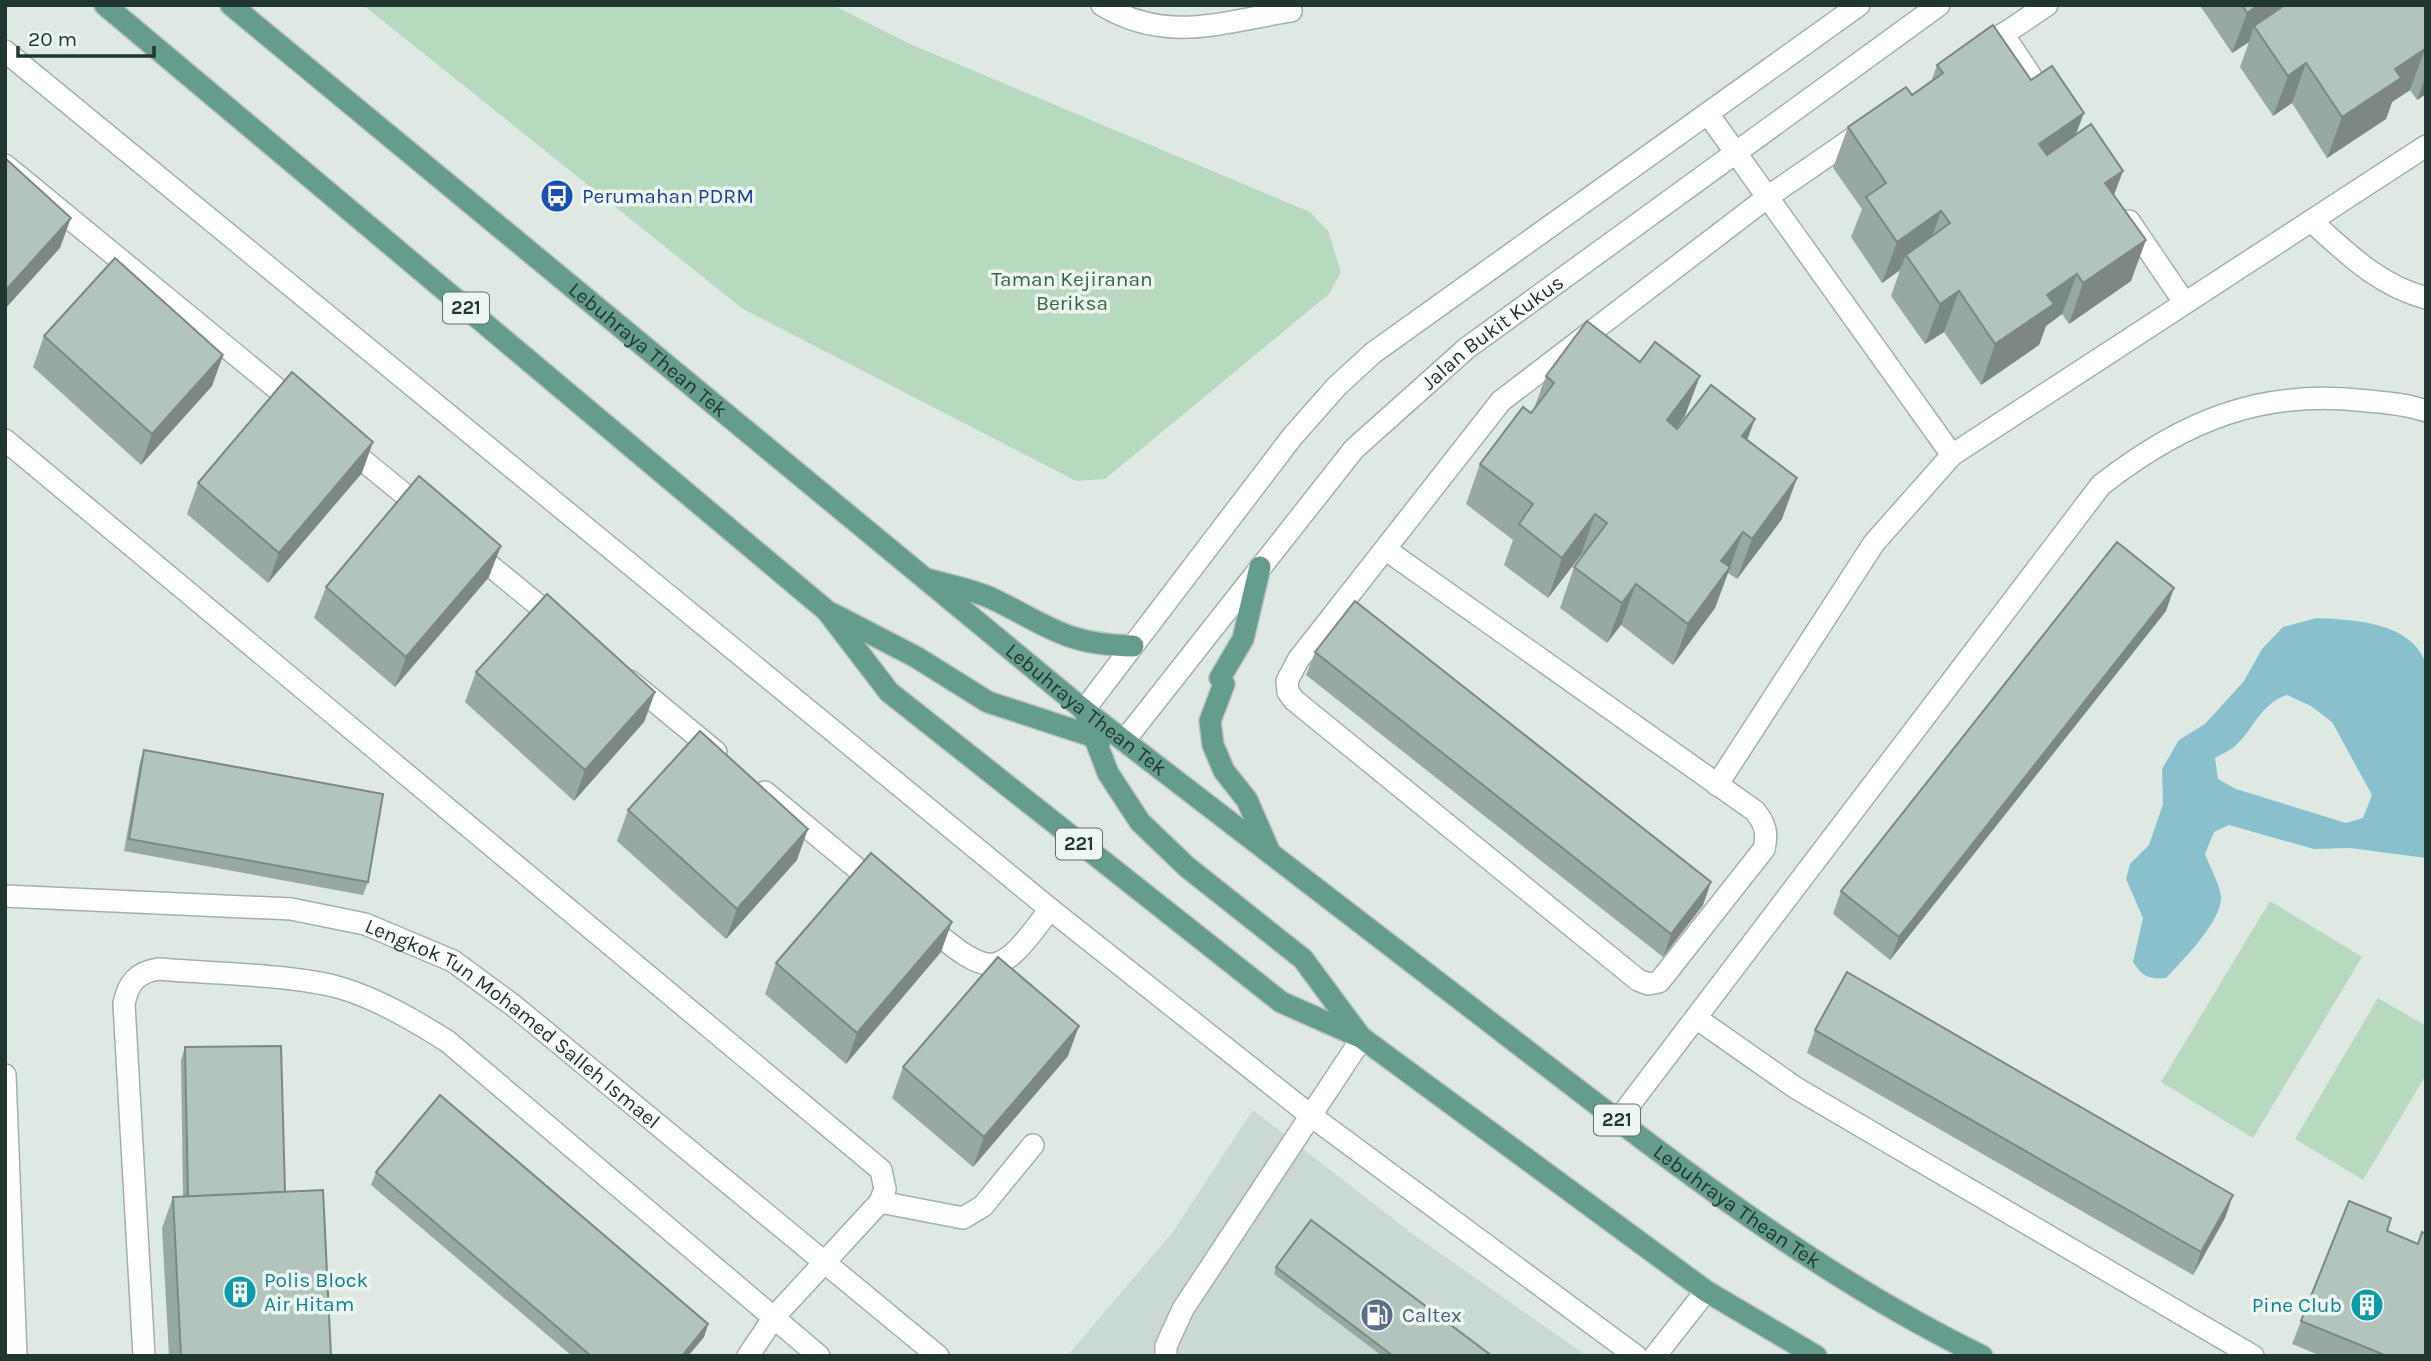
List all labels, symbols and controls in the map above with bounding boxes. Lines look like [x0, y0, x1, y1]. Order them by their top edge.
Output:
scale bar [18, 14, 154, 58]
text: 20 m [28, 27, 77, 51]
bus stop icon: Perumahan PDRM [538, 177, 576, 215]
place label: Perumahan PDRM [582, 184, 754, 208]
park label: Taman Kejiranan Beriksa [991, 267, 1153, 315]
street label: Jalan Bukit Kukus [1417, 270, 1568, 395]
street label: Lebuhraya Thean Tek [564, 277, 732, 422]
road number: 221 [443, 292, 489, 324]
street label: Lebuhraya Thean Tek [1001, 638, 1172, 781]
road number: 221 [1056, 828, 1102, 860]
street label: Lengkok Tun Mohamed Salleh Ismael [362, 913, 665, 1134]
road number: 221 [1594, 1104, 1640, 1136]
street label: Lebuhraya Thean Tek [1649, 1139, 1825, 1273]
place label: Polis Block Air Hitam [264, 1268, 369, 1316]
building icon: Polis Block Air Hitam [221, 1273, 259, 1311]
building icon: Pine Club [2348, 1286, 2386, 1324]
place label: Pine Club [2252, 1293, 2342, 1317]
fuel station icon: Caltex [1358, 1296, 1396, 1334]
place label: Caltex [1402, 1303, 1462, 1327]

